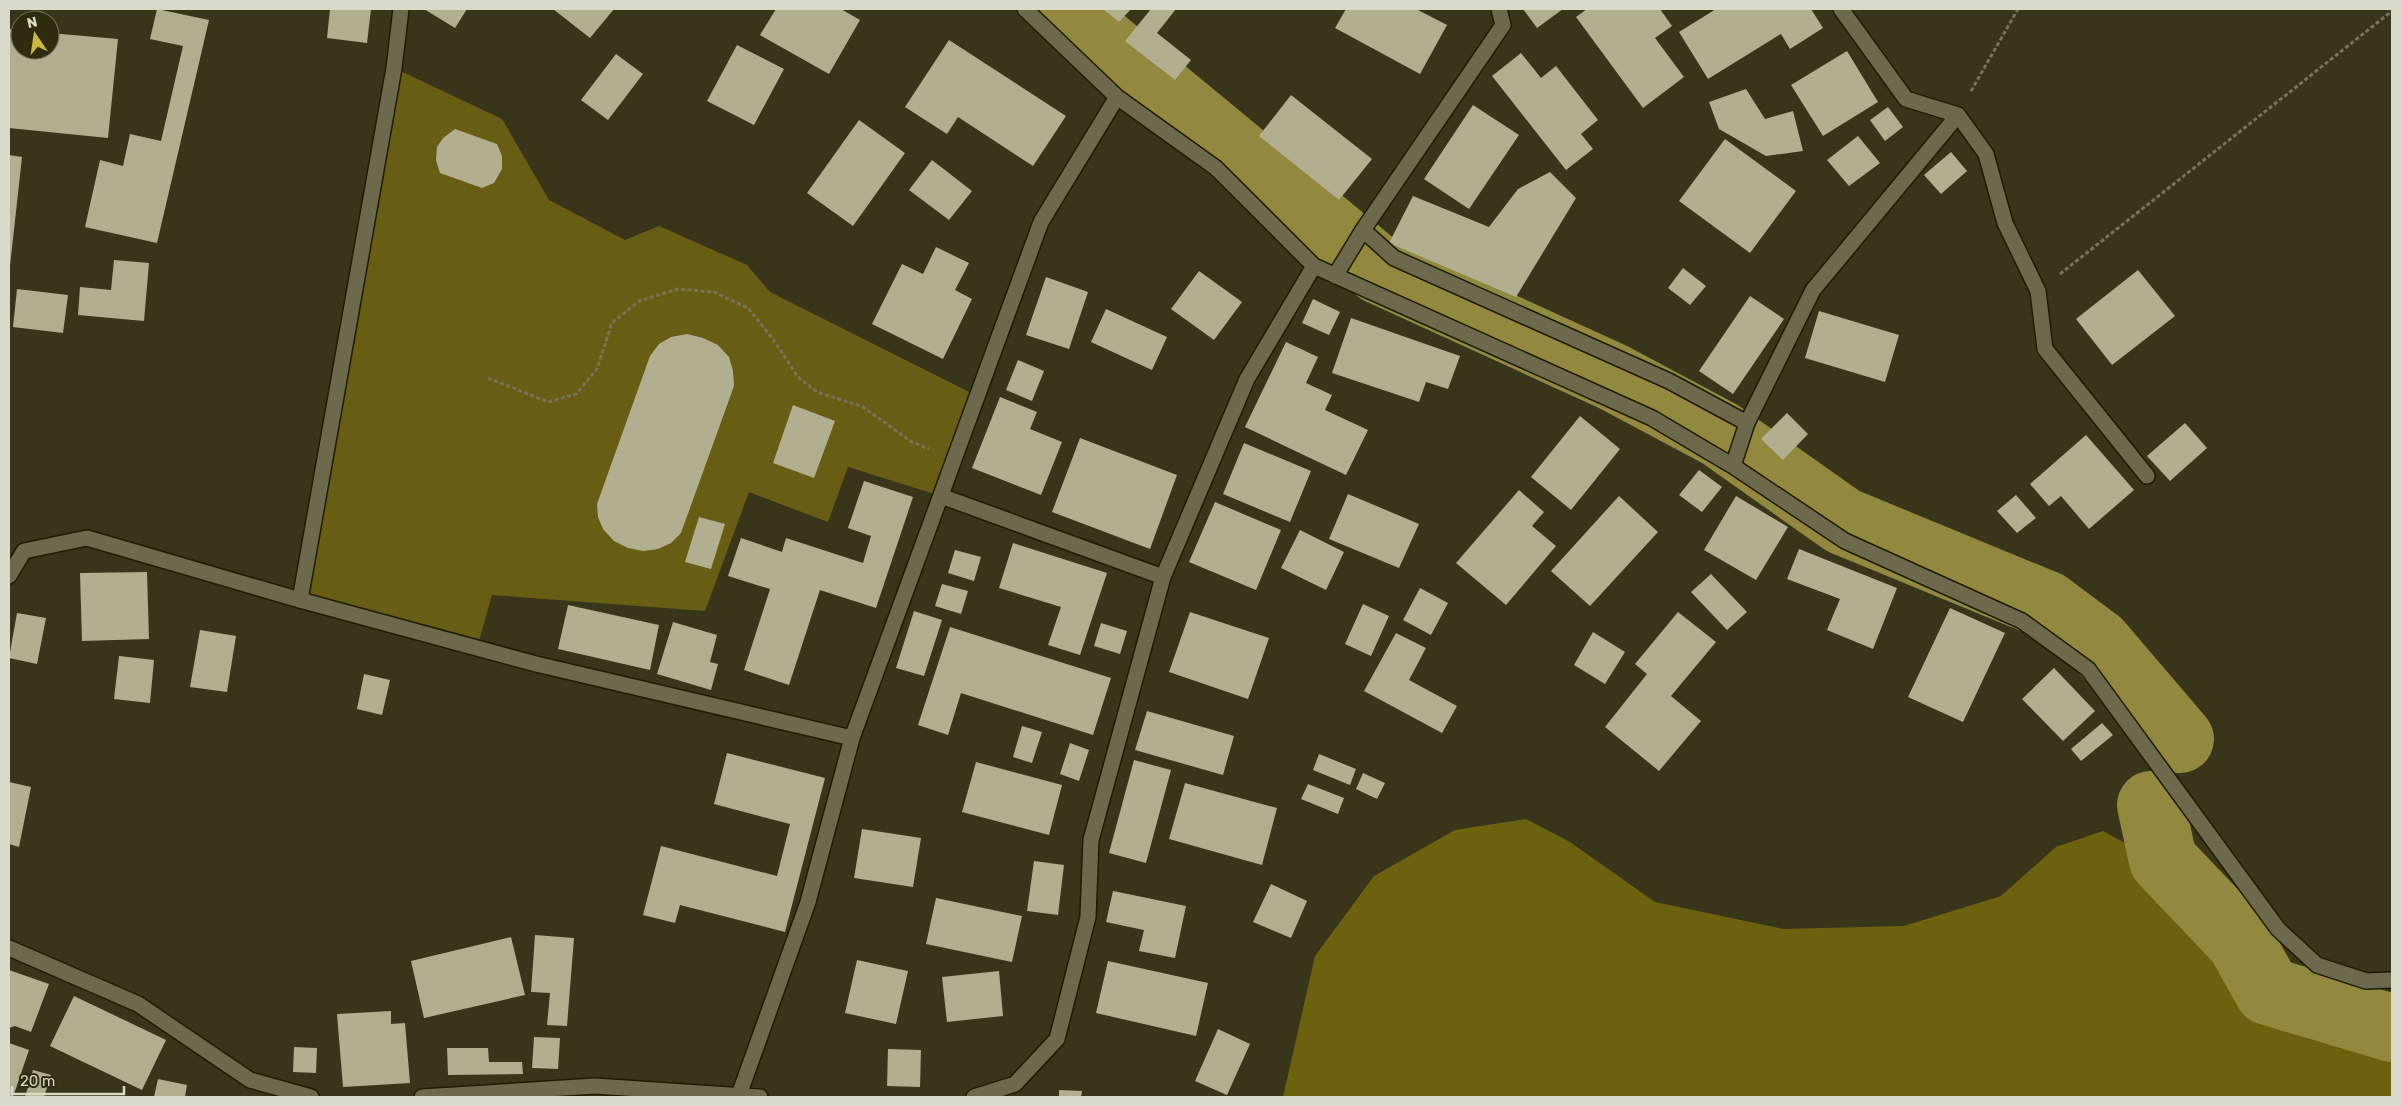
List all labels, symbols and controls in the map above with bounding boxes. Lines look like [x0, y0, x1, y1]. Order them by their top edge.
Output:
north arrow [10, 10, 60, 60]
text: N [25, 13, 39, 32]
scale bar [12, 1064, 125, 1096]
text: 20 m [20, 1072, 55, 1090]

